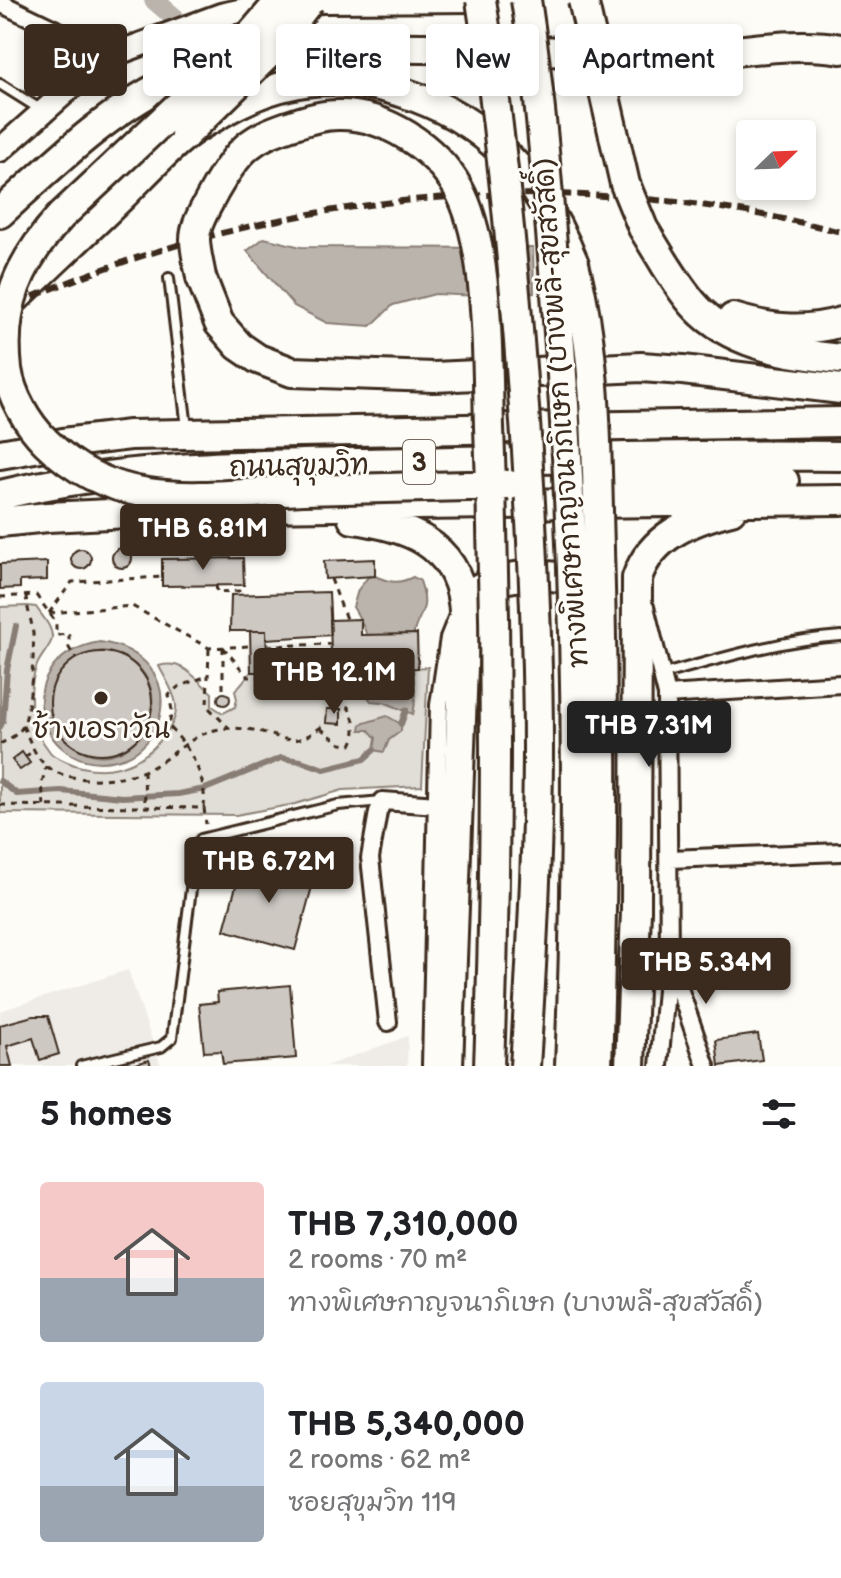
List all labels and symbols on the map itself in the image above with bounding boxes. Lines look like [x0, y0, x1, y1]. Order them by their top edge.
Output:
north arrow [736, 120, 816, 200]
street label: ทางพิเศษกาญจนาภิเษก (บางพลี-สุขสวัสดิ์) [517, 157, 599, 670]
road number: 3 [403, 440, 435, 484]
street label: ถนนสุขุมวิท [229, 448, 369, 487]
pin: THB 6.81M [111, 504, 295, 572]
pin: THB 12.1M [242, 648, 426, 716]
marker: ช้างเอราวัณ [92, 689, 110, 707]
pin: THB 7.31M [557, 701, 741, 769]
place label: ช้างเอราวัณ [32, 710, 171, 746]
pin: THB 6.72M [177, 837, 361, 905]
pin: THB 5.34M [614, 938, 798, 1006]

